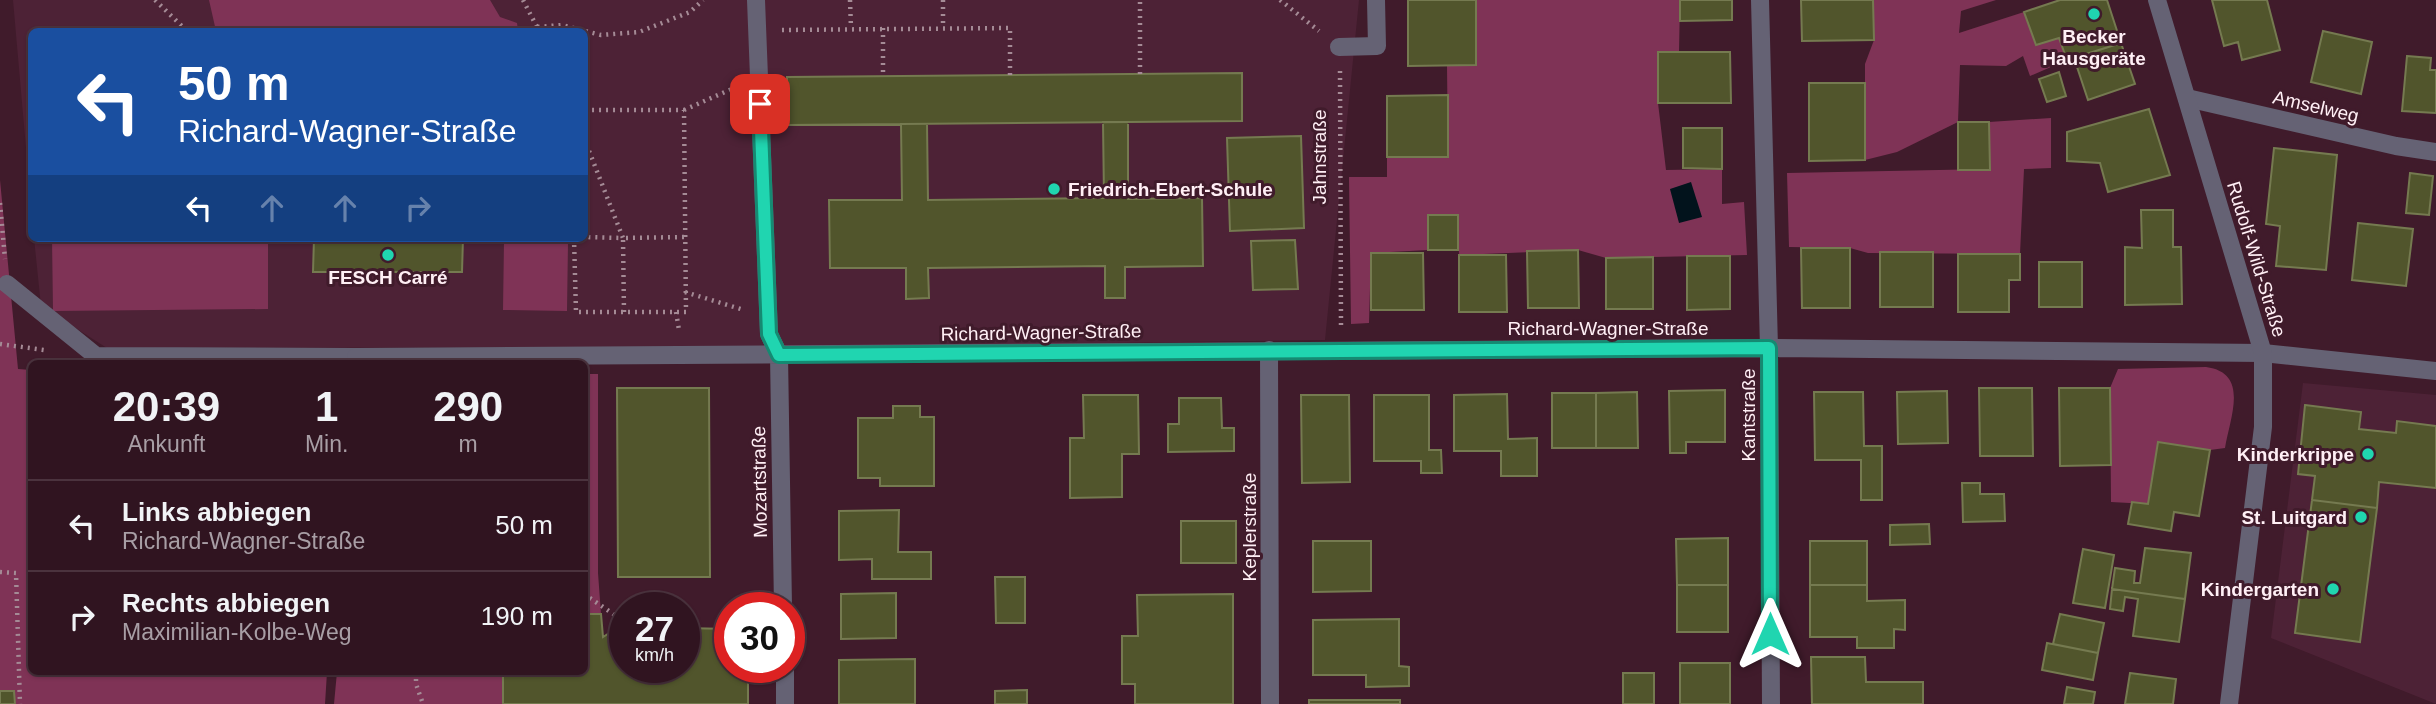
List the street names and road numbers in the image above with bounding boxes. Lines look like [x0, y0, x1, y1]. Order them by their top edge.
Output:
street label: Amselweg [2271, 86, 2361, 127]
street label: Jahnstraße [1309, 109, 1330, 205]
street label: Rudolf-Wild-Straße [2223, 179, 2290, 339]
street label: Richard-Wagner-Straße [1508, 318, 1708, 339]
street label: Richard-Wagner-Straße [940, 320, 1142, 345]
street label: Kantstraße [1738, 369, 1759, 461]
street label: Mozartstraße [748, 426, 771, 538]
street label: Keplerstraße [1239, 473, 1260, 581]

